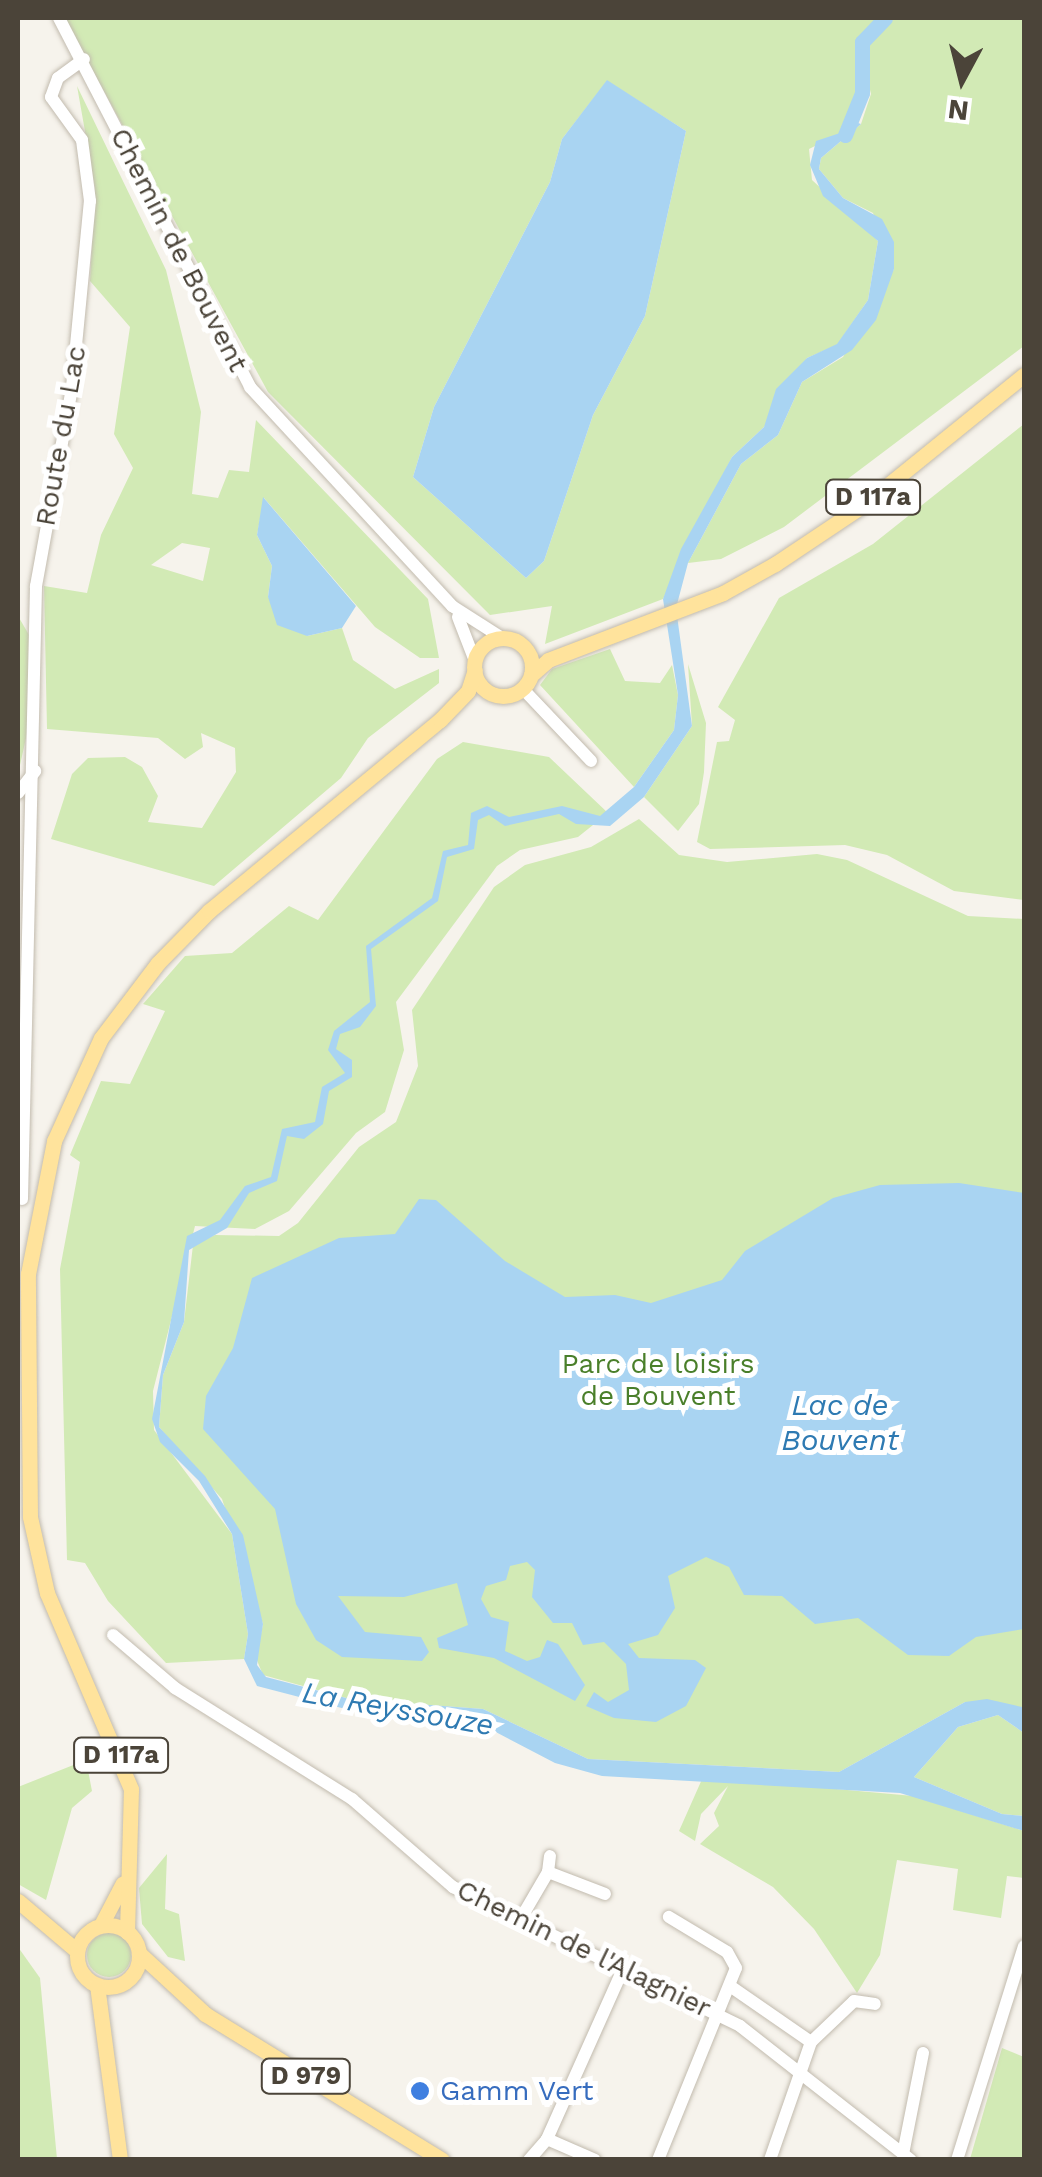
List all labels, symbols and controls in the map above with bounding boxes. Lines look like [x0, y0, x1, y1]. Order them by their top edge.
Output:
north arrow [912, 30, 1012, 130]
text: N [946, 93, 971, 128]
street label: Chemin de Bouvent [103, 123, 255, 377]
street label: Route du Lac [29, 343, 93, 529]
road number: D 117a [823, 477, 923, 517]
park label: Parc de loisirs de Bouvent [561, 1347, 755, 1413]
water label: Lac de Bouvent [781, 1387, 899, 1458]
water label: La Reyssouze [299, 1674, 497, 1744]
road number: D 117a [71, 1735, 171, 1775]
street label: Chemin de l'Alagnier [451, 1873, 717, 2025]
road number: D 979 [258, 2056, 354, 2096]
place label: Gamm Vert [440, 2074, 594, 2108]
marker: Gamm Vert [409, 2080, 431, 2102]

